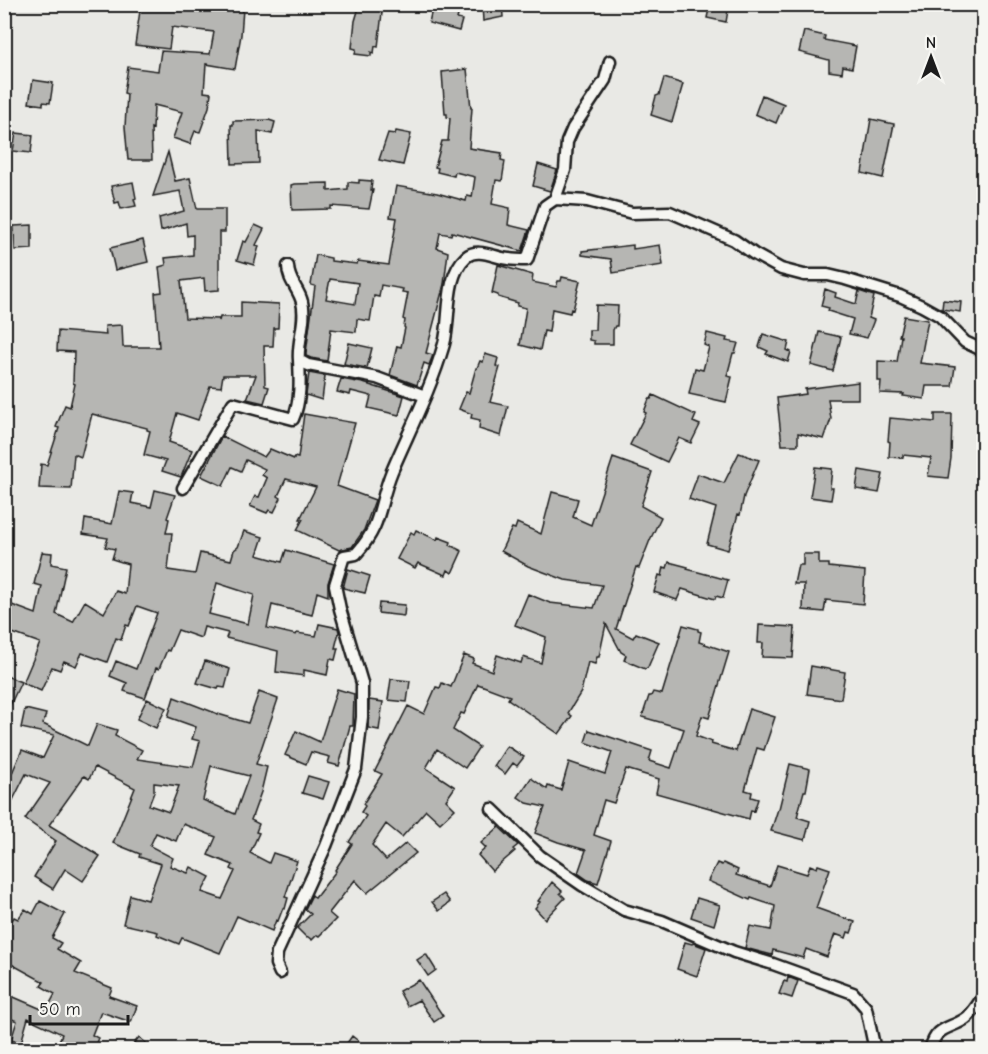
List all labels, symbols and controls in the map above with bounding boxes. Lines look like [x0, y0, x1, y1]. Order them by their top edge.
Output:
north arrow [901, 27, 961, 87]
text: N [926, 34, 936, 52]
scale bar [30, 988, 128, 1026]
text: 50 m [39, 999, 81, 1020]

